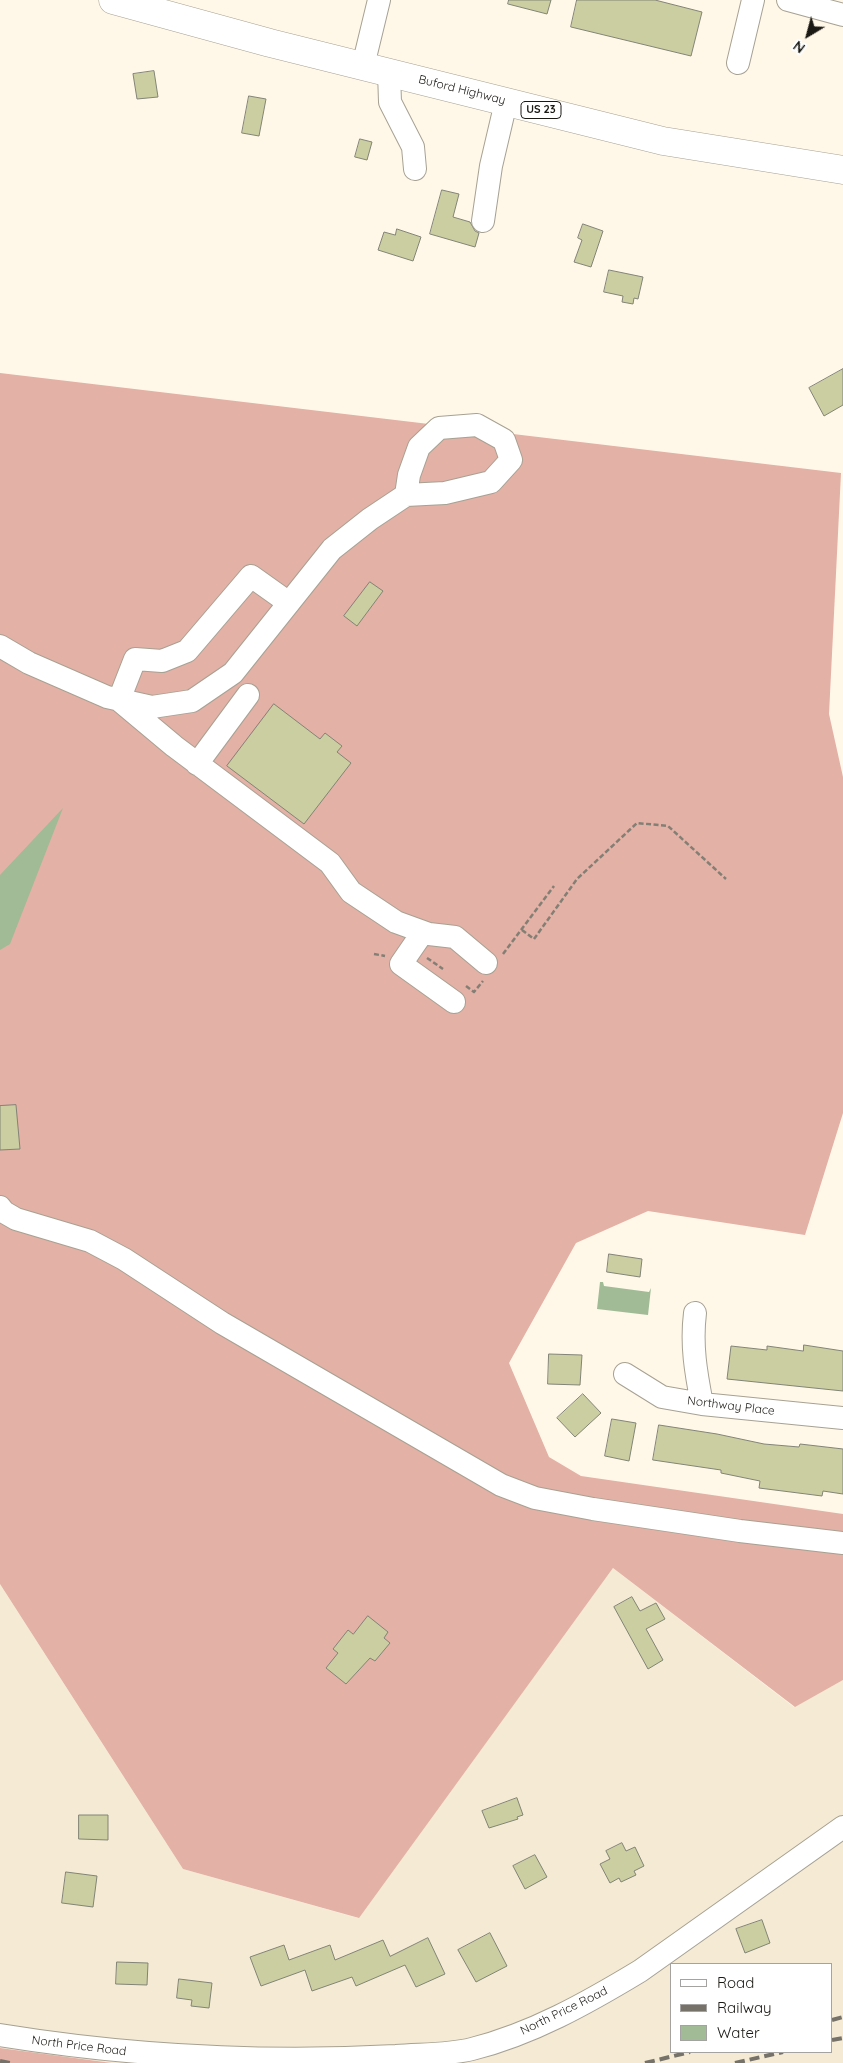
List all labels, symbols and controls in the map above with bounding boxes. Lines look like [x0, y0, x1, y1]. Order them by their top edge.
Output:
north arrow [783, 10, 833, 60]
text: N [789, 37, 809, 57]
street label: Buford Highway [417, 72, 507, 108]
road number: US 23 [521, 102, 561, 118]
street label: Northway Place [686, 1393, 776, 1419]
legend [670, 1963, 833, 2053]
text: Road [717, 1973, 754, 1992]
street label: North Price Road [518, 1984, 610, 2038]
text: Railway [717, 1998, 772, 2017]
text: Water [717, 2023, 760, 2042]
street label: North Price Road [31, 2033, 127, 2059]

